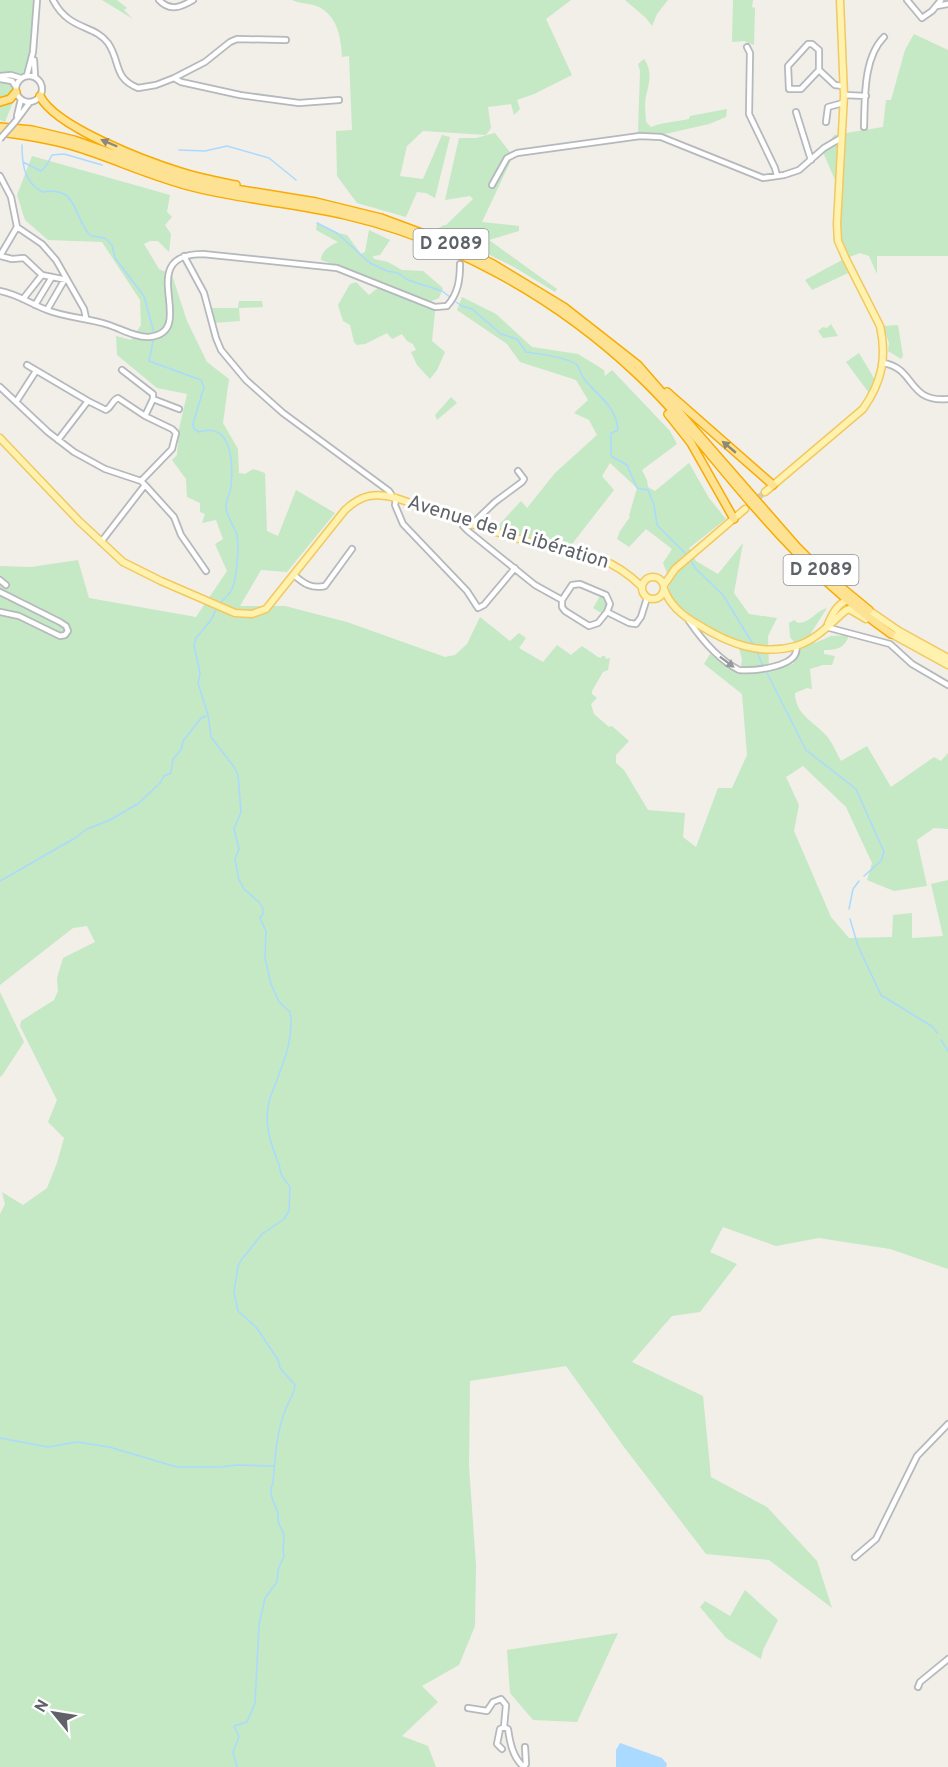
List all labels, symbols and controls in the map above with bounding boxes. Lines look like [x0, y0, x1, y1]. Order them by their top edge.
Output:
one-way arrow [100, 138, 118, 147]
road number: D 2089 [414, 229, 488, 259]
one-way arrow [721, 440, 737, 453]
street label: Avenue de la Libération [404, 490, 612, 576]
road number: D 2089 [784, 555, 858, 585]
one-way arrow [719, 655, 735, 668]
north arrow [24, 1683, 84, 1743]
text: N [31, 1697, 54, 1716]

